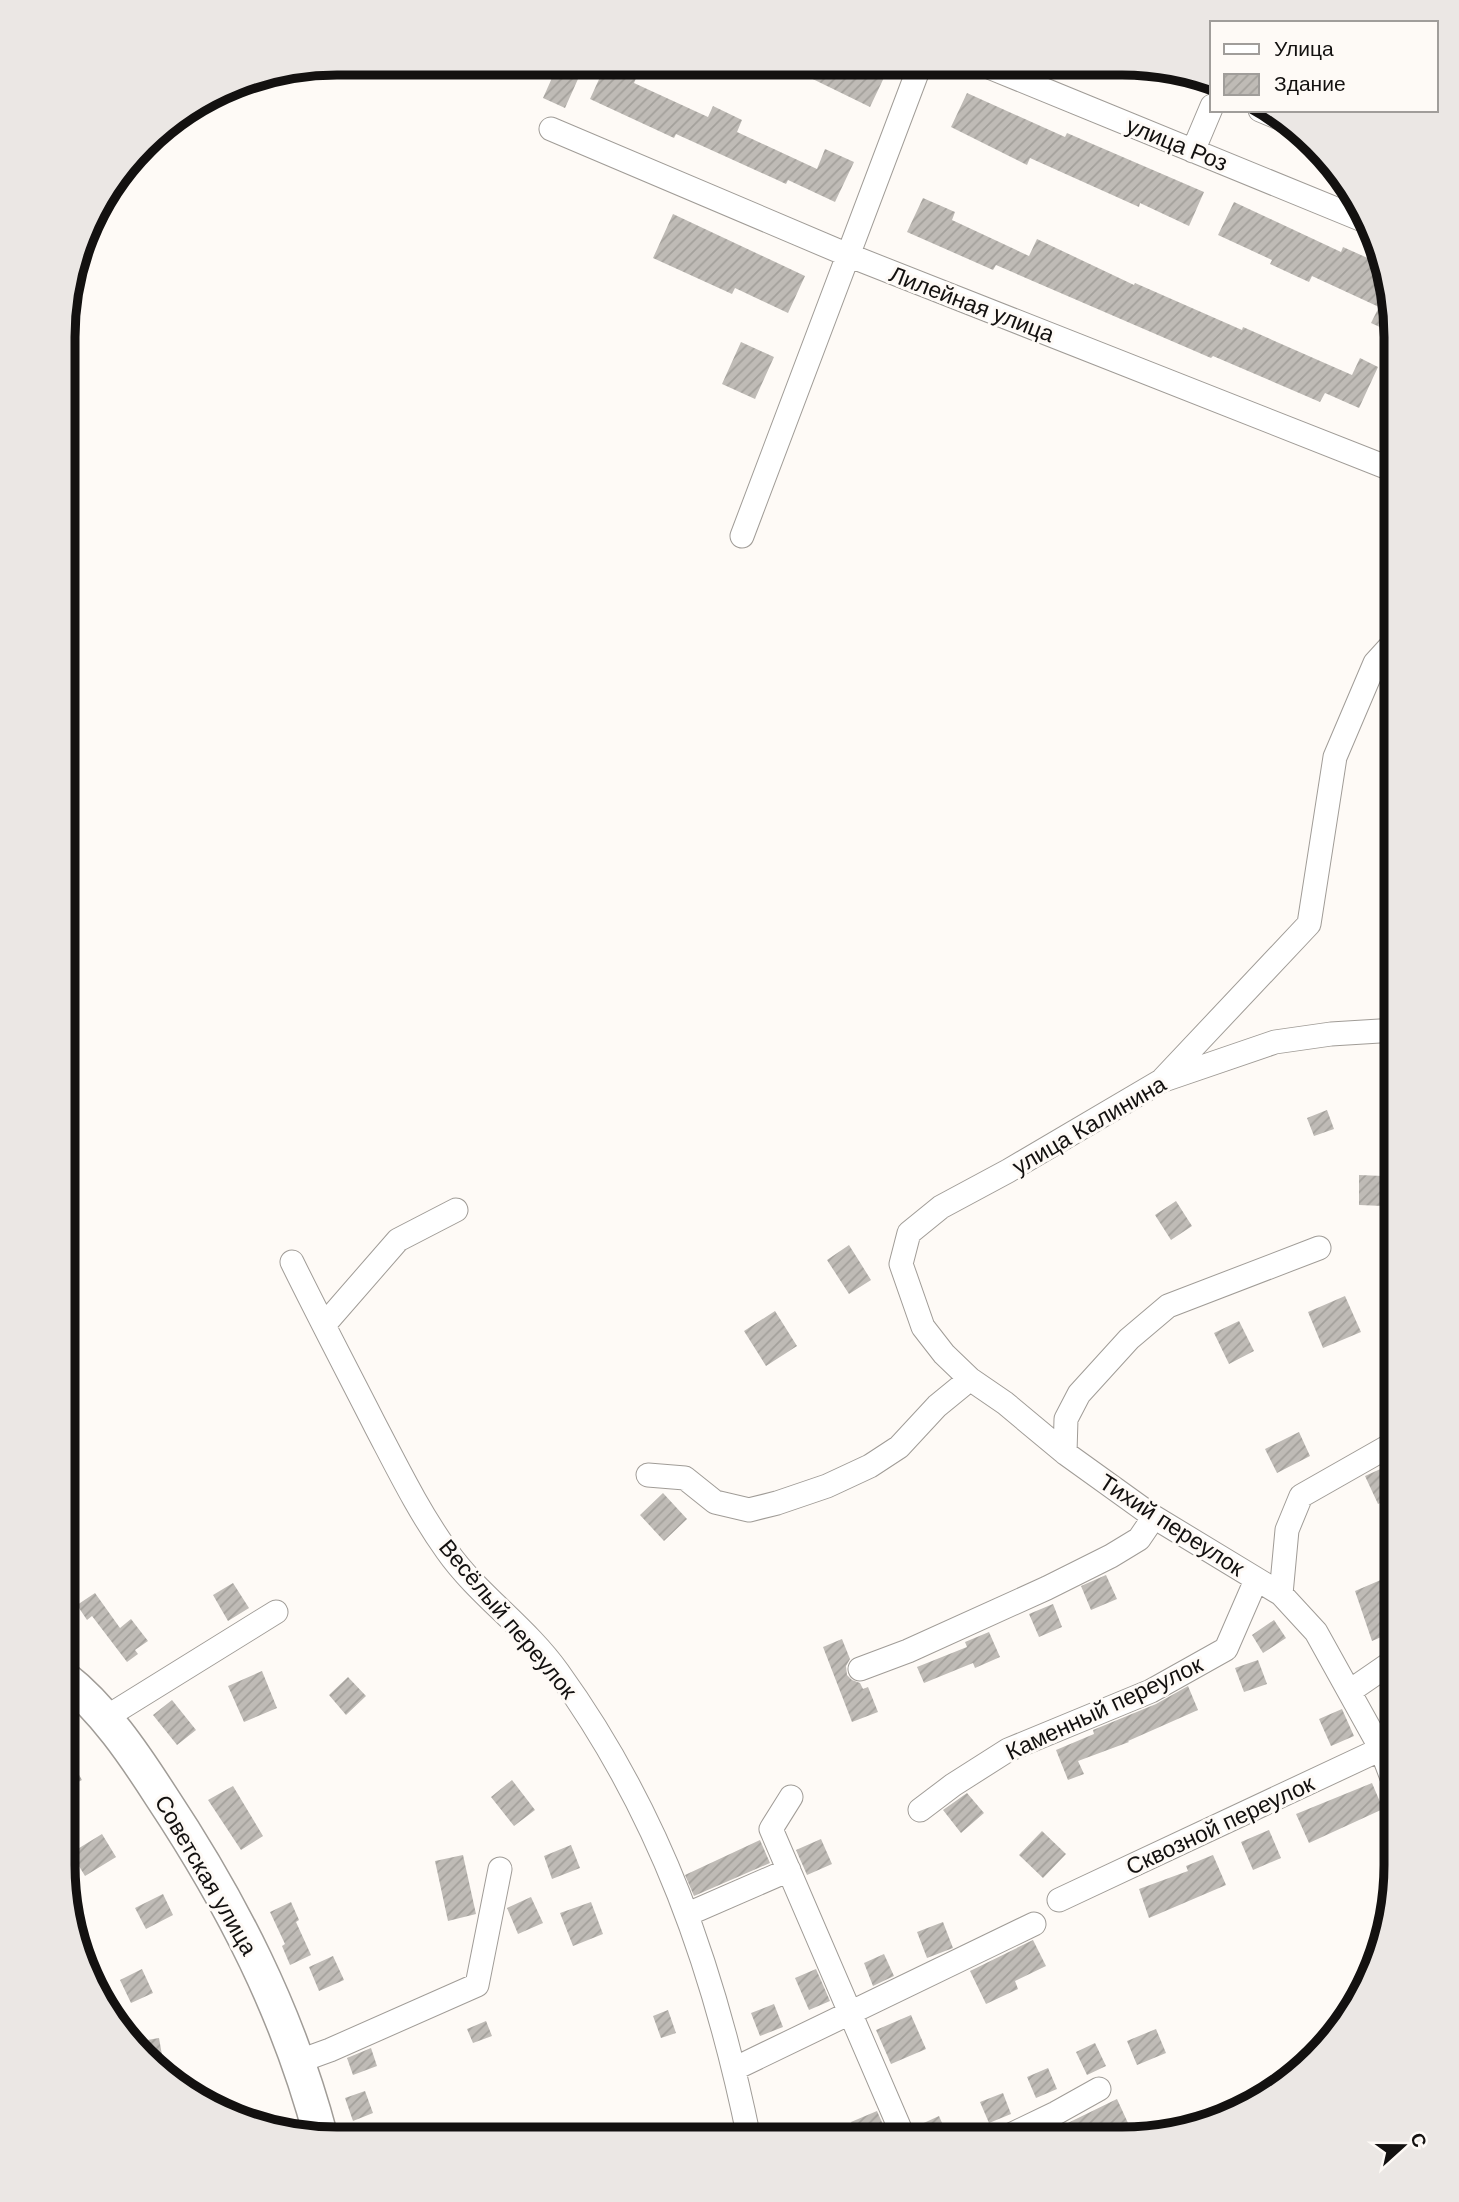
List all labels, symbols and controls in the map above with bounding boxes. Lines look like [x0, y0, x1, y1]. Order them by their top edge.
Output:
legend [1210, 21, 1438, 112]
text: Улица [1274, 35, 1334, 63]
text: Здание [1274, 70, 1346, 98]
street label: улица Роз [1122, 110, 1232, 178]
street label: Лилейная улица [885, 259, 1059, 349]
street label: улица Калинина [1007, 1069, 1172, 1181]
street label: Тихий переулок [1094, 1467, 1251, 1584]
street label: Весёлый переулок [432, 1533, 584, 1706]
street label: Каменный переулок [1001, 1649, 1208, 1767]
street label: Сквозной переулок [1121, 1768, 1320, 1882]
street label: Советская улица [148, 1789, 264, 1961]
north arrow [1368, 2111, 1438, 2181]
text: С [1404, 2129, 1433, 2151]

